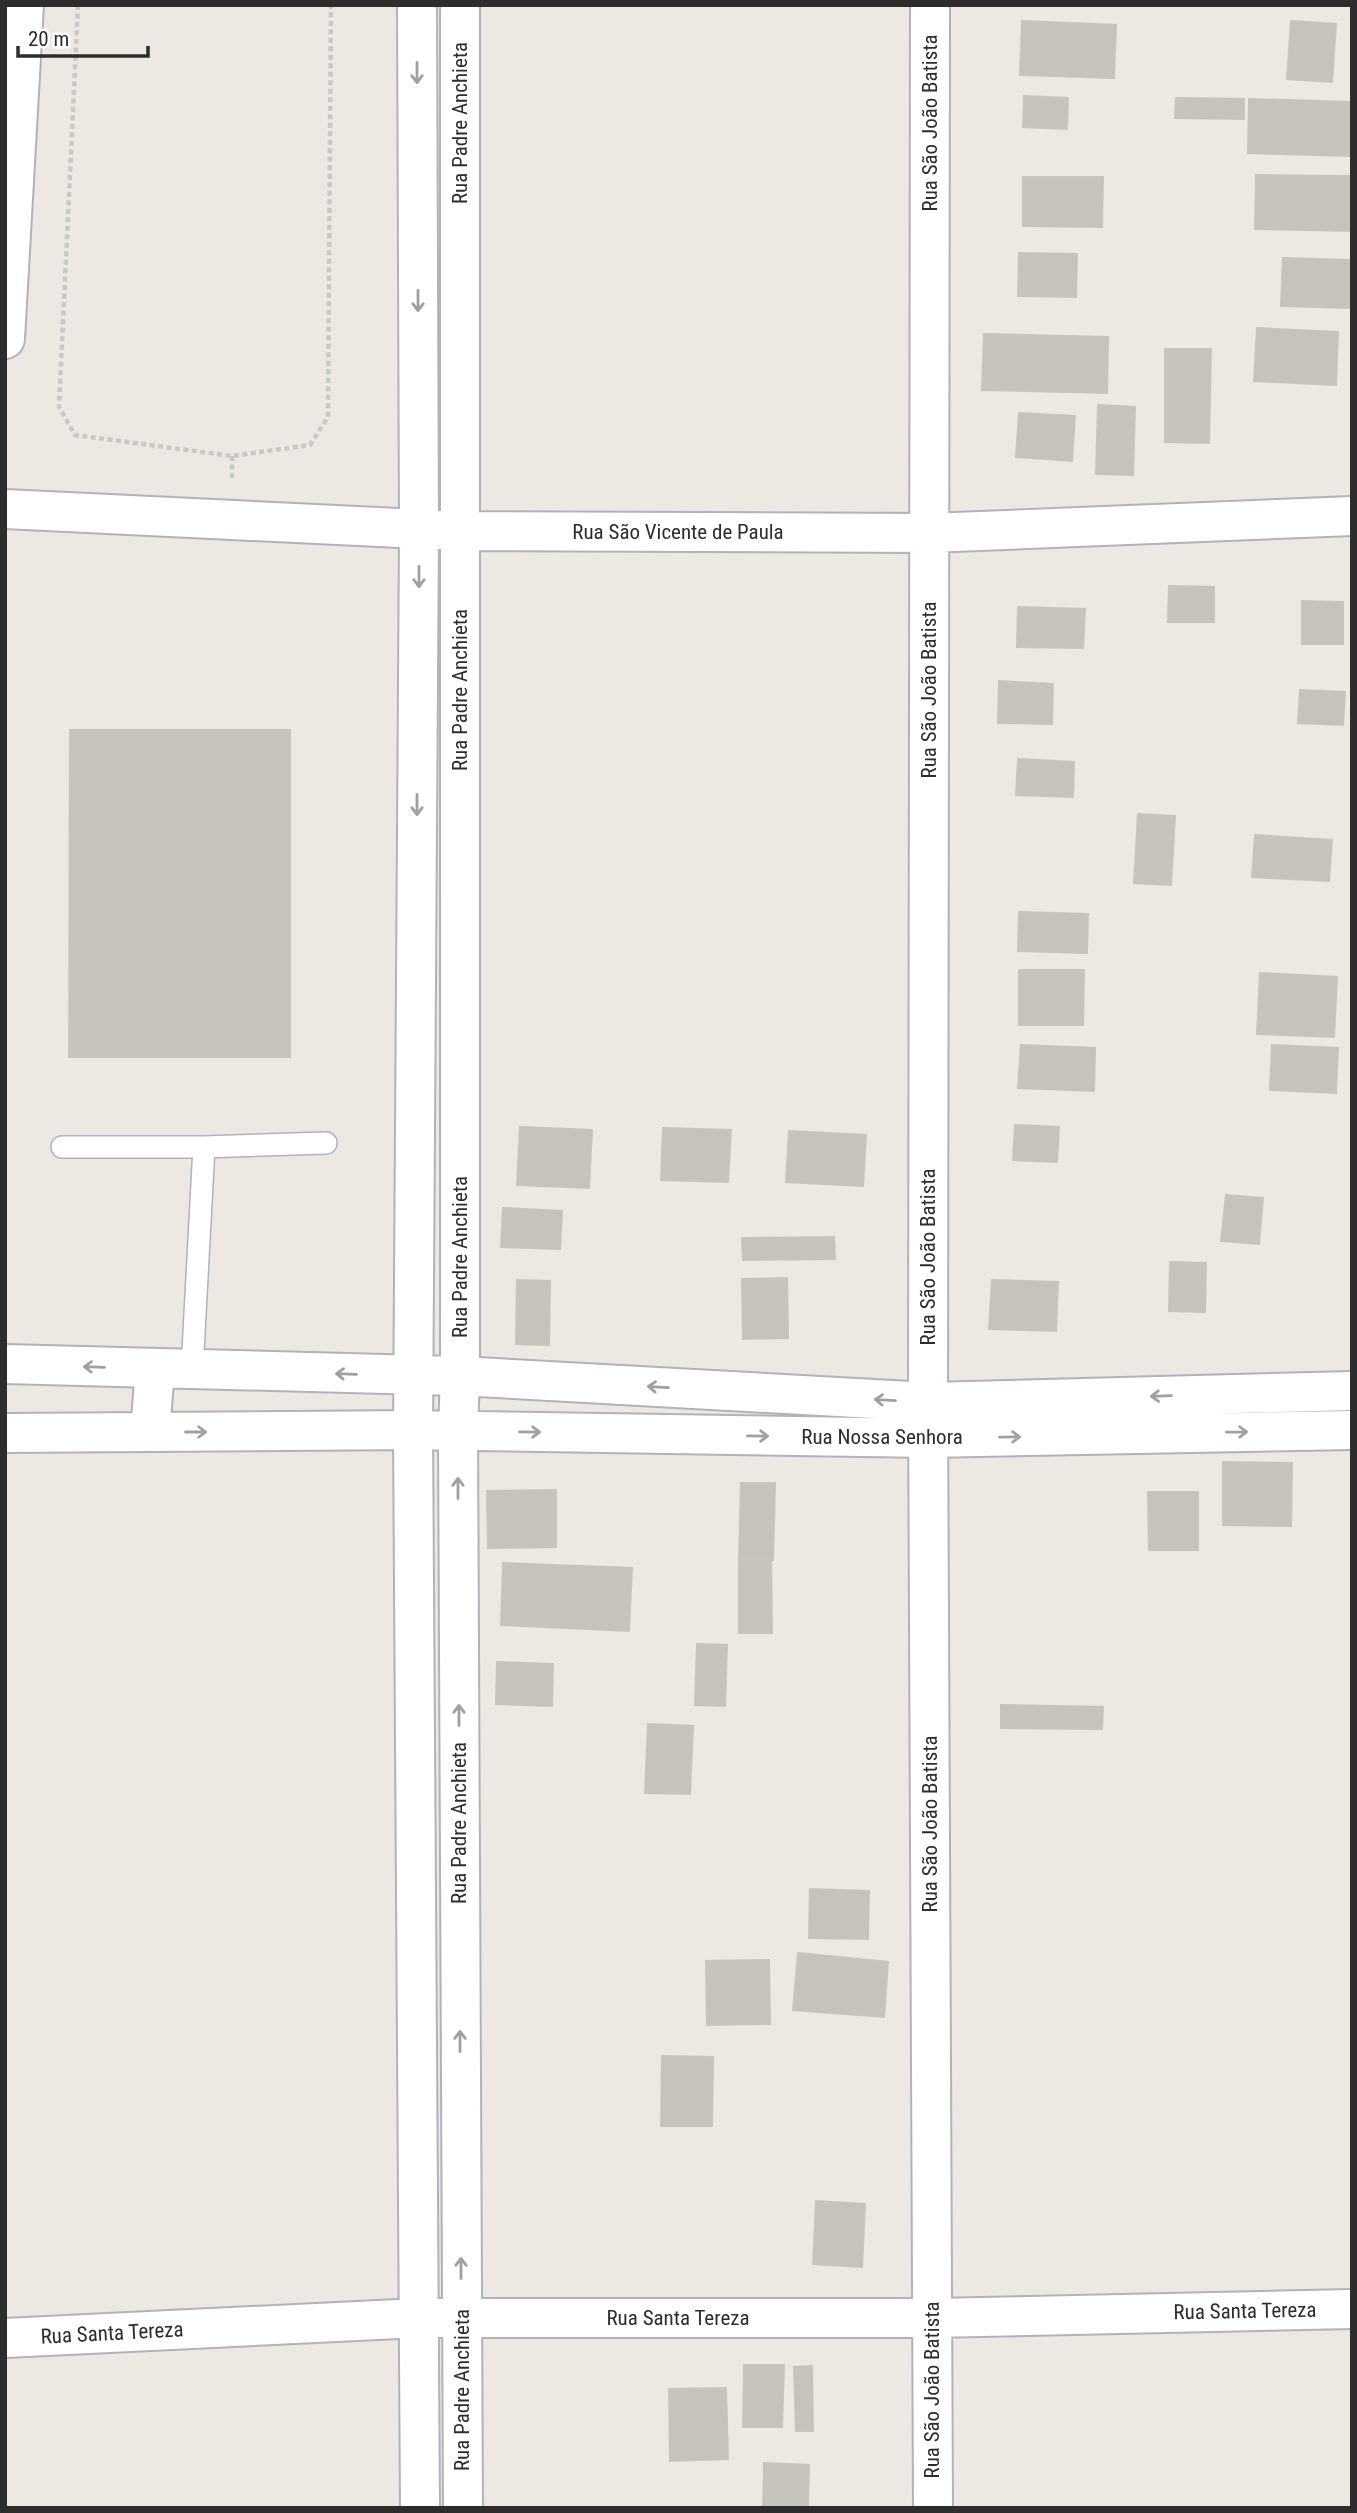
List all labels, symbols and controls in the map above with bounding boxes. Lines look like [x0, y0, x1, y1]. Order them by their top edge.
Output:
scale bar [18, 14, 147, 58]
text: 20 m [28, 27, 69, 51]
street label: Rua São João Batista [918, 34, 942, 212]
street label: Rua Padre Anchieta [448, 42, 472, 204]
one-way arrow [410, 62, 424, 85]
one-way arrow [411, 289, 425, 312]
street label: Rua São Vicente de Paula [572, 520, 784, 544]
one-way arrow [412, 566, 425, 589]
street label: Rua São João Batista [917, 601, 941, 779]
street label: Rua Padre Anchieta [448, 609, 472, 771]
one-way arrow [410, 793, 424, 816]
street label: Rua São João Batista [916, 1168, 940, 1346]
street label: Rua Padre Anchieta [448, 1176, 472, 1338]
one-way arrow [83, 1360, 106, 1373]
one-way arrow [335, 1368, 358, 1381]
one-way arrow [646, 1381, 669, 1394]
one-way arrow [1150, 1389, 1173, 1403]
one-way arrow [873, 1393, 896, 1406]
one-way arrow [184, 1425, 207, 1439]
one-way arrow [518, 1425, 541, 1439]
street label: Rua Nossa Senhora [801, 1425, 963, 1449]
one-way arrow [1225, 1426, 1248, 1439]
one-way arrow [746, 1429, 769, 1442]
one-way arrow [998, 1430, 1021, 1444]
one-way arrow [451, 1476, 465, 1499]
one-way arrow [452, 1704, 466, 1727]
street label: Rua São João Batista [918, 1735, 942, 1913]
street label: Rua Padre Anchieta [447, 1742, 471, 1904]
one-way arrow [453, 2029, 467, 2052]
one-way arrow [454, 2257, 468, 2280]
street label: Rua Santa Tereza [1173, 2298, 1317, 2324]
street label: Rua São João Batista [920, 2301, 944, 2479]
street label: Rua Santa Tereza [606, 2306, 750, 2330]
street label: Rua Padre Anchieta [450, 2309, 474, 2471]
street label: Rua Santa Tereza [40, 2317, 184, 2349]

